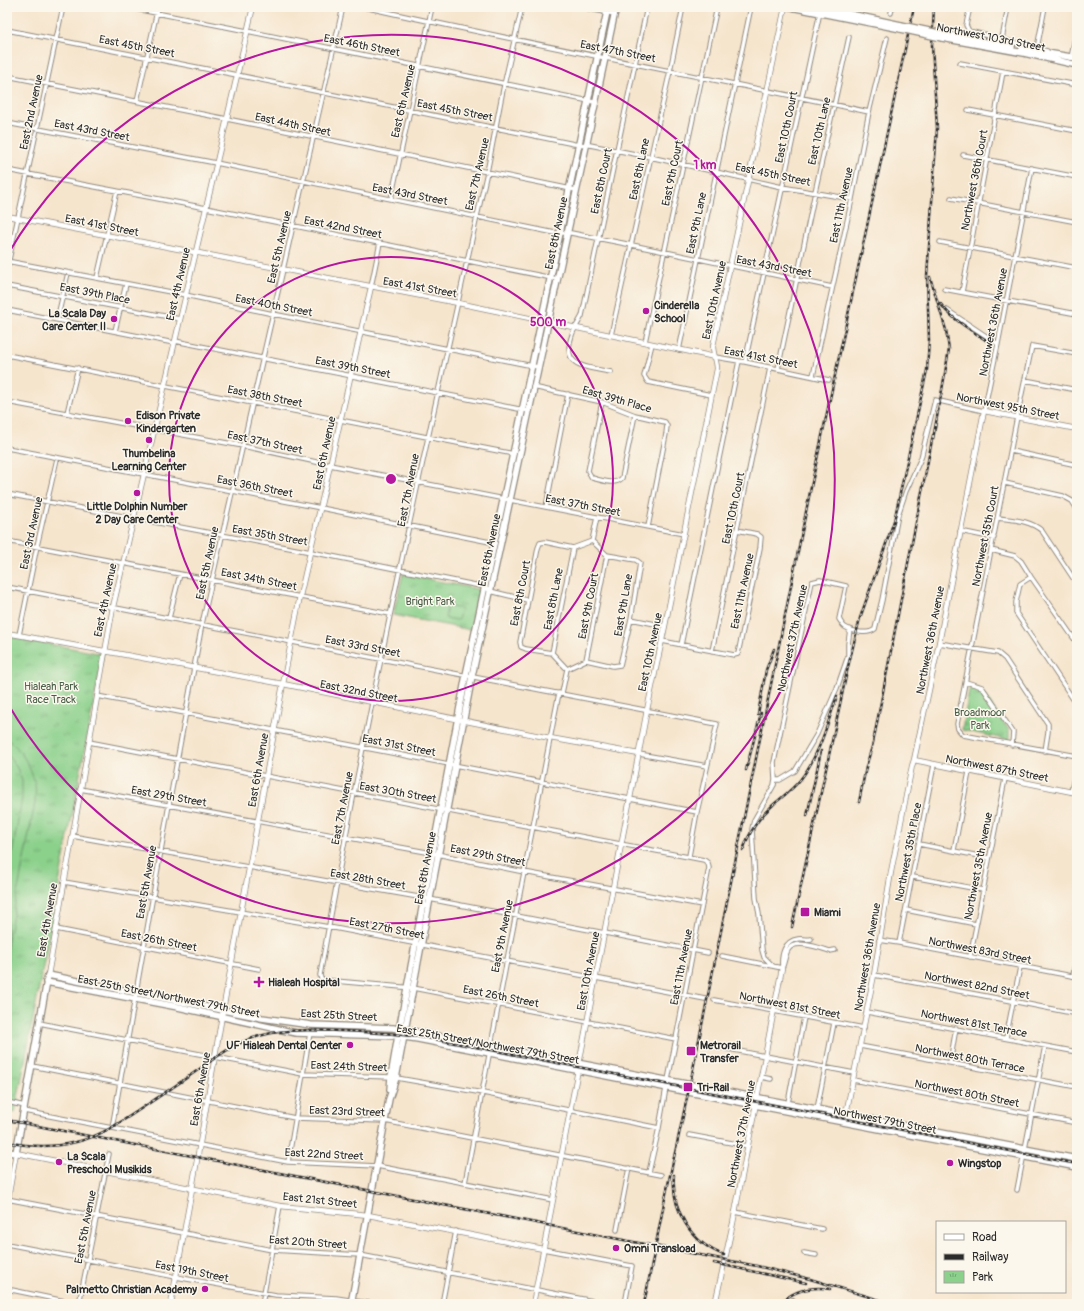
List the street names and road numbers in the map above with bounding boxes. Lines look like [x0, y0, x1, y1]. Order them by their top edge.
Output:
street label: Northwest 103rd Street [935, 21, 1047, 55]
street label: East 46th Street [323, 32, 402, 59]
street label: East 45th Street [98, 33, 176, 60]
street label: East 47th Street [579, 38, 657, 65]
street label: East 6th Avenue [389, 63, 418, 139]
street label: East 2nd Avenue [17, 73, 46, 151]
street label: East 10th Court [773, 90, 801, 164]
street label: East 10th Lane [805, 95, 834, 166]
street label: East 45th Street [416, 97, 494, 124]
street label: East 44th Street [254, 110, 333, 139]
street label: East 43rd Street [53, 117, 131, 144]
street label: Northwest 36th Court [958, 128, 991, 232]
street label: East 7th Avenue [463, 136, 492, 212]
street label: East 8th Lane [627, 137, 652, 201]
street label: East 9th Court [659, 139, 686, 207]
street label: East 8th Court [588, 147, 615, 215]
street label: East 45th Street [734, 160, 812, 189]
street label: East 11th Avenue [827, 166, 856, 244]
street label: East 43rd Street [371, 181, 449, 208]
street label: East 9th Lane [684, 190, 710, 255]
street label: East 8th Avenue [542, 195, 571, 271]
street label: East 5th Avenue [265, 209, 294, 285]
street label: East 41st Street [64, 212, 140, 239]
street label: East 42nd Street [303, 214, 383, 242]
street label: East 4th Avenue [164, 246, 193, 322]
street label: East 43rd Street [735, 253, 813, 280]
street label: East 10th Avenue [700, 259, 729, 341]
street label: Northwest 36th Avenue [977, 266, 1010, 377]
street label: East 41st Street [382, 275, 458, 300]
street label: East 39th Place [59, 280, 132, 307]
street label: East 40th Street [234, 292, 314, 319]
street label: East 41st Street [723, 344, 799, 371]
street label: East 39th Street [314, 354, 392, 381]
street label: East 38th Street [226, 383, 304, 410]
street label: East 39th Place [581, 383, 653, 416]
street label: Northwest 95th Street [955, 390, 1061, 423]
street label: East 6th Avenue [310, 415, 339, 491]
street label: East 37th Street [226, 428, 304, 457]
street label: East 7th Avenue [395, 452, 422, 528]
street label: East 10th Court [720, 471, 748, 545]
street label: East 36th Street [216, 473, 294, 500]
street label: Northwest 35th Court [969, 484, 1002, 587]
street label: East 37th Street [544, 492, 622, 519]
street label: East 3rd Avenue [17, 495, 46, 571]
street label: East 8th Avenue [475, 512, 504, 588]
street label: East 35th Street [231, 522, 309, 549]
street label: East 5th Avenue [193, 525, 222, 601]
street label: East 11th Avenue [728, 552, 757, 630]
street label: East 8th Court [508, 559, 533, 627]
street label: East 4th Avenue [91, 562, 120, 638]
street label: East 34th Street [220, 566, 298, 593]
street label: East 8th Lane [541, 566, 566, 631]
street label: East 9th Court [576, 572, 601, 640]
street label: East 9th Lane [612, 572, 635, 637]
street label: Northwest 37th Avenue [775, 583, 810, 693]
street label: Northwest 36th Avenue [914, 584, 947, 695]
street label: East 10th Avenue [636, 611, 665, 693]
street label: East 33rd Street [324, 633, 402, 660]
street label: East 32nd Street [319, 678, 399, 705]
street label: East 6th Avenue [246, 732, 271, 808]
street label: East 31st Street [361, 732, 437, 759]
street label: Northwest 87th Street [944, 752, 1050, 785]
street label: East 7th Avenue [329, 770, 356, 846]
street label: East 30th Street [358, 779, 438, 806]
street label: East 29th Street [130, 783, 208, 810]
street label: Northwest 35th Place [893, 801, 925, 903]
street label: Northwest 35th Avenue [962, 811, 995, 921]
street label: East 8th Avenue [412, 830, 439, 906]
street label: East 29th Street [449, 842, 527, 869]
street label: East 5th Avenue [134, 844, 159, 920]
street label: East 28th Street [329, 866, 407, 893]
street label: East 4th Avenue [35, 882, 60, 958]
street label: East 9th Avenue [489, 898, 516, 974]
street label: Northwest 36th Avenue [852, 901, 884, 1012]
street label: East 27th Street [348, 915, 426, 942]
street label: East 26th Street [120, 927, 198, 954]
street label: East 11th Avenue [668, 928, 695, 1006]
street label: East 10th Avenue [574, 930, 603, 1012]
street label: Northwest 83rd Street [927, 934, 1033, 967]
street label: Northwest 82nd Street [923, 969, 1031, 1002]
street label: East 25th Street/Northwest 79th Street [77, 972, 262, 1021]
street label: East 26th Street [462, 983, 540, 1010]
street label: Northwest 81st Street [738, 989, 842, 1022]
street label: East 25th Street [300, 1007, 378, 1024]
street label: Northwest 81st Terrace [920, 1007, 1029, 1040]
street label: East 25th Street/Northwest 79th Street [396, 1022, 581, 1067]
street label: Northwest 80th Terrace [914, 1041, 1026, 1076]
street label: East 6th Avenue [188, 1051, 213, 1127]
street label: East 24th Street [310, 1059, 388, 1074]
street label: Northwest 80th Street [913, 1077, 1021, 1110]
street label: Northwest 37th Avenue [725, 1079, 758, 1189]
street label: East 23rd Street [309, 1104, 386, 1119]
street label: Northwest 79th Street [832, 1104, 938, 1137]
street label: East 22nd Street [284, 1146, 364, 1163]
street label: East 5th Avenue [72, 1189, 99, 1265]
street label: East 21st Street [282, 1190, 358, 1211]
street label: East 20th Street [269, 1233, 348, 1252]
street label: East 19th Street [154, 1258, 230, 1285]

